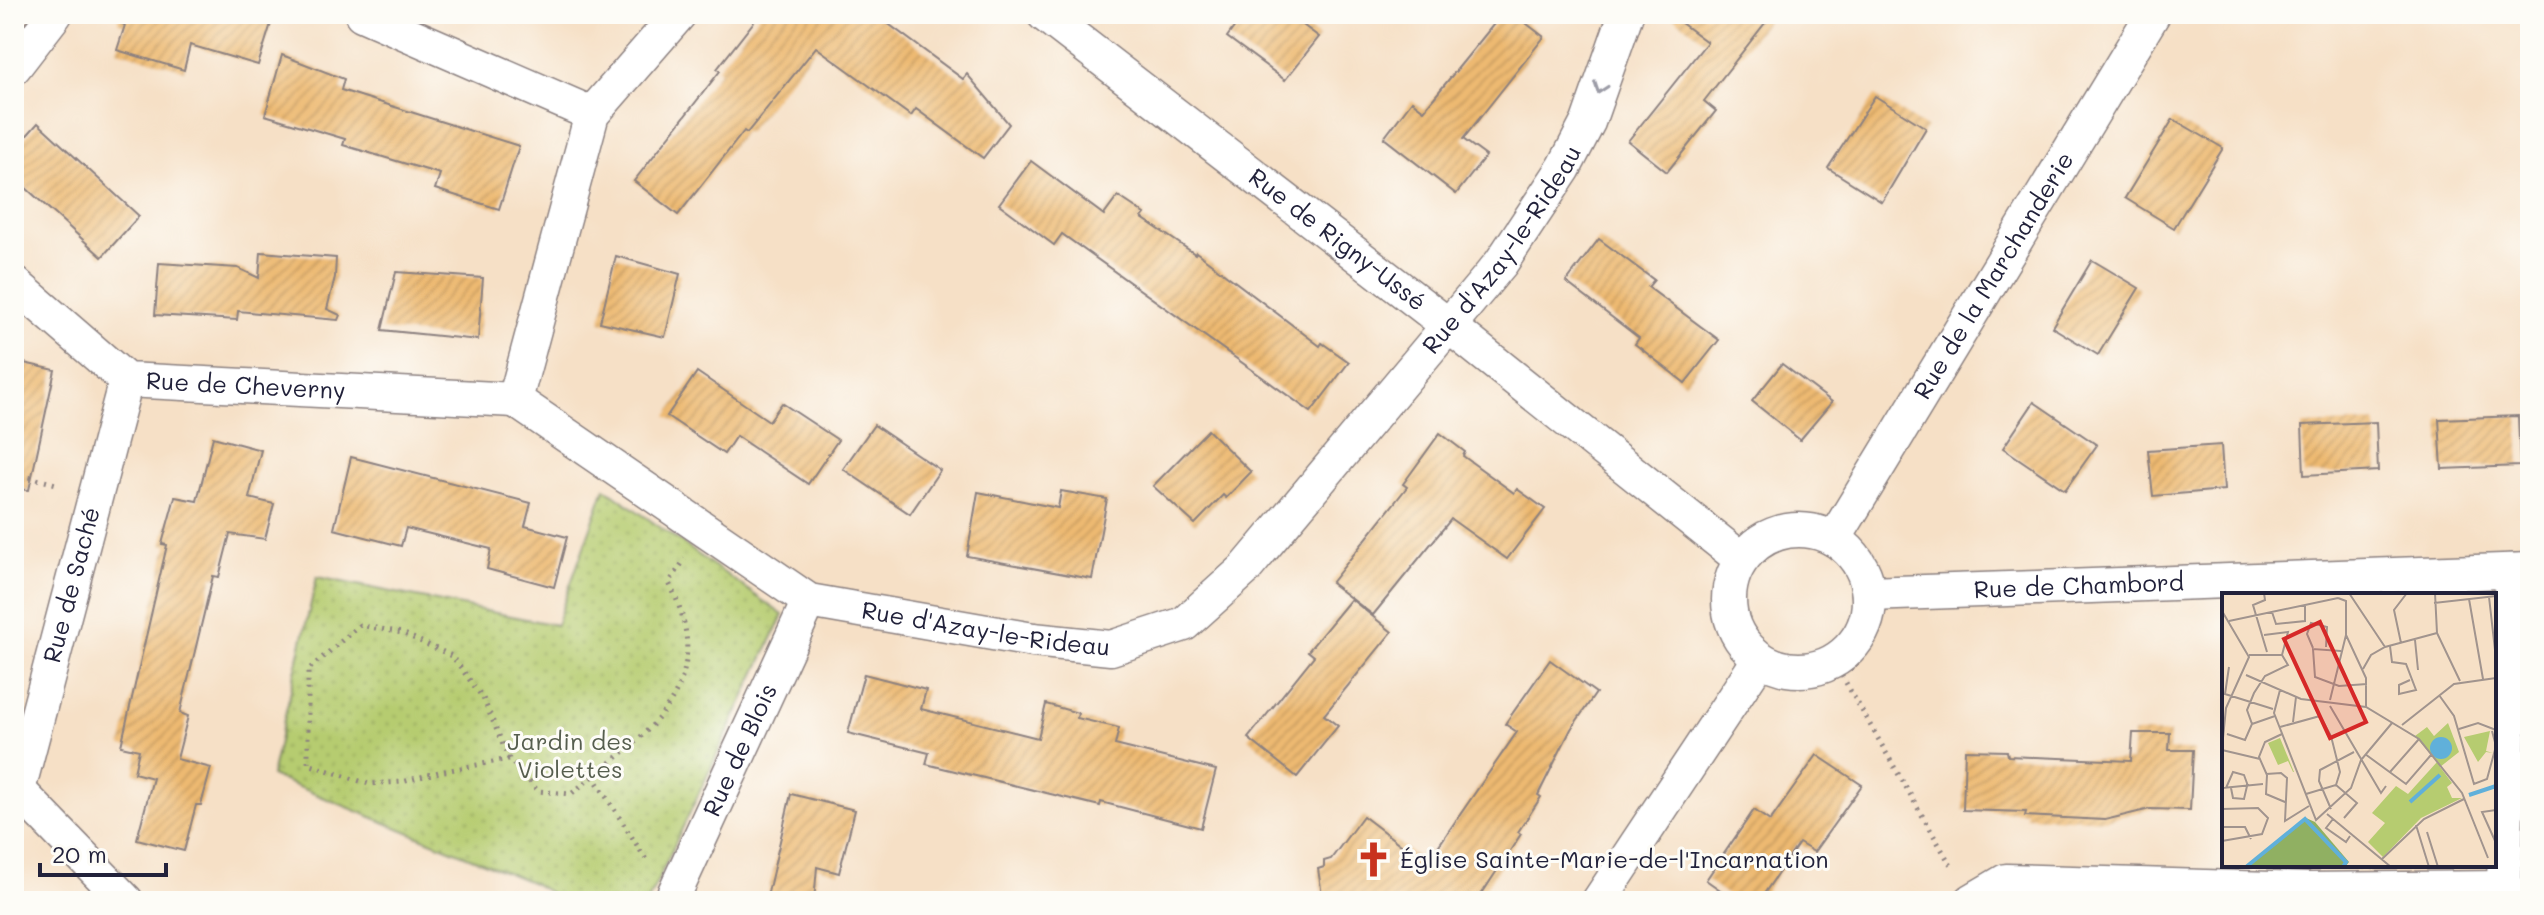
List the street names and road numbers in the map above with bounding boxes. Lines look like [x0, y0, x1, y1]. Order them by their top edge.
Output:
street label: Rue d'Azay-le-Rideau [1415, 140, 1587, 360]
street label: Rue de la Marchanderie [1906, 146, 2080, 404]
street label: Rue de Rigny-Ussé [1243, 161, 1433, 317]
street label: Rue de Cheverny [145, 364, 346, 405]
street label: Rue de Saché [35, 503, 106, 666]
street label: Rue de Chambord [1973, 566, 2185, 604]
street label: Rue d'Azay-le-Rideau [859, 593, 1112, 662]
street label: Rue de Blois [695, 678, 783, 821]

